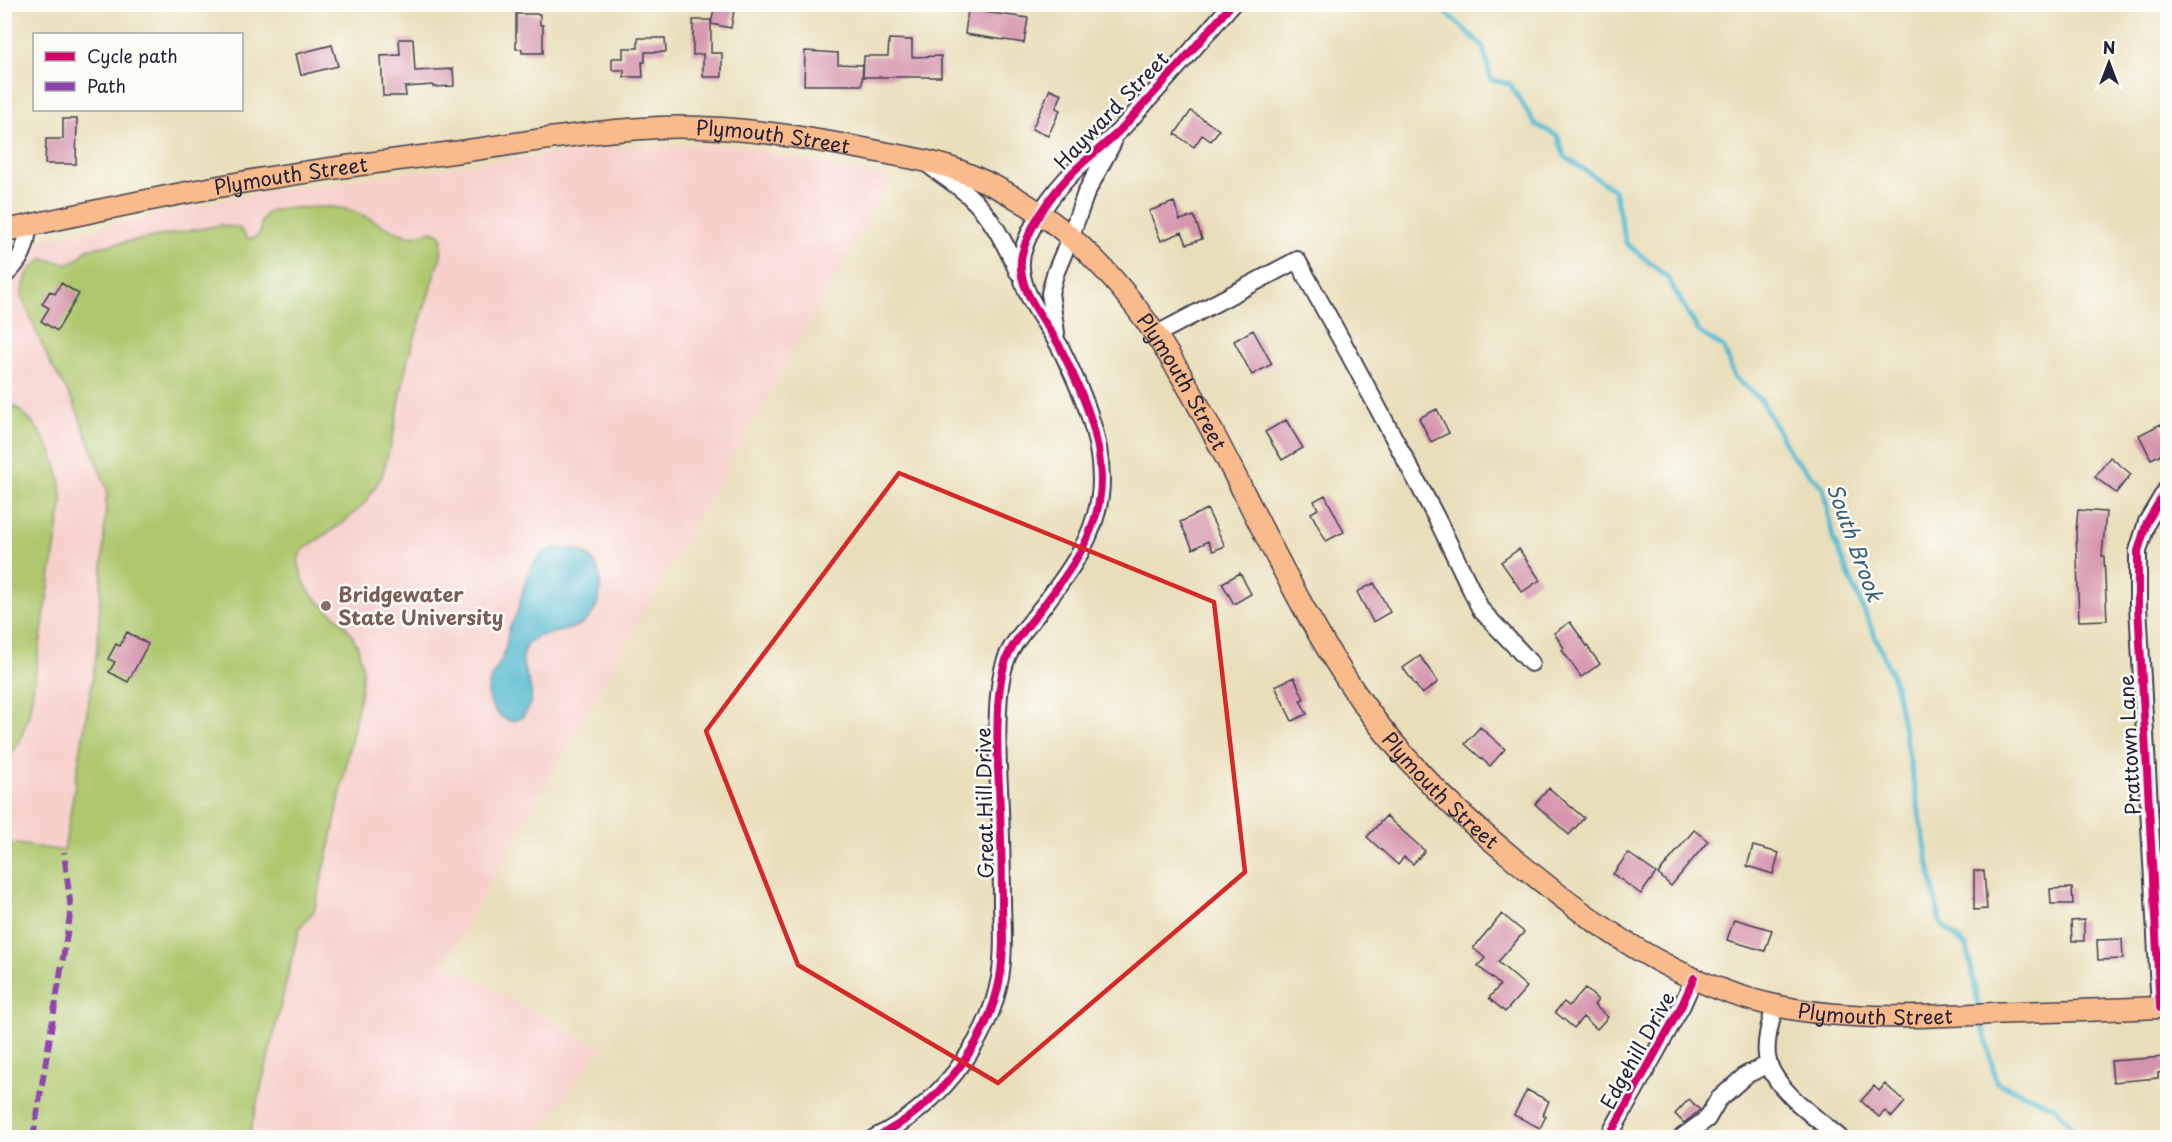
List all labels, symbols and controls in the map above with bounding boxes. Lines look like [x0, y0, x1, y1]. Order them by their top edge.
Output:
legend [33, 33, 243, 111]
north arrow [2079, 33, 2139, 93]
text: N [2103, 35, 2115, 59]
text: Cycle path [87, 42, 178, 69]
street label: Hayward Street [1047, 44, 1175, 176]
text: Path [87, 72, 126, 99]
street label: Plymouth Street [695, 112, 852, 161]
street label: Plymouth Street [211, 149, 369, 202]
street label: Plymouth Street [1130, 306, 1235, 455]
water label: South Brook [1820, 478, 1893, 606]
place label: Bridgewater State University [338, 579, 503, 632]
marker: Bridgewater State University [319, 599, 333, 613]
street label: Prattown Lane [2110, 674, 2148, 816]
street label: Plymouth Street [1375, 725, 1506, 856]
street label: Great Hill Drive [968, 727, 1000, 879]
street label: Edgehill Drive [1592, 986, 1682, 1114]
street label: Plymouth Street [1795, 995, 1953, 1032]

